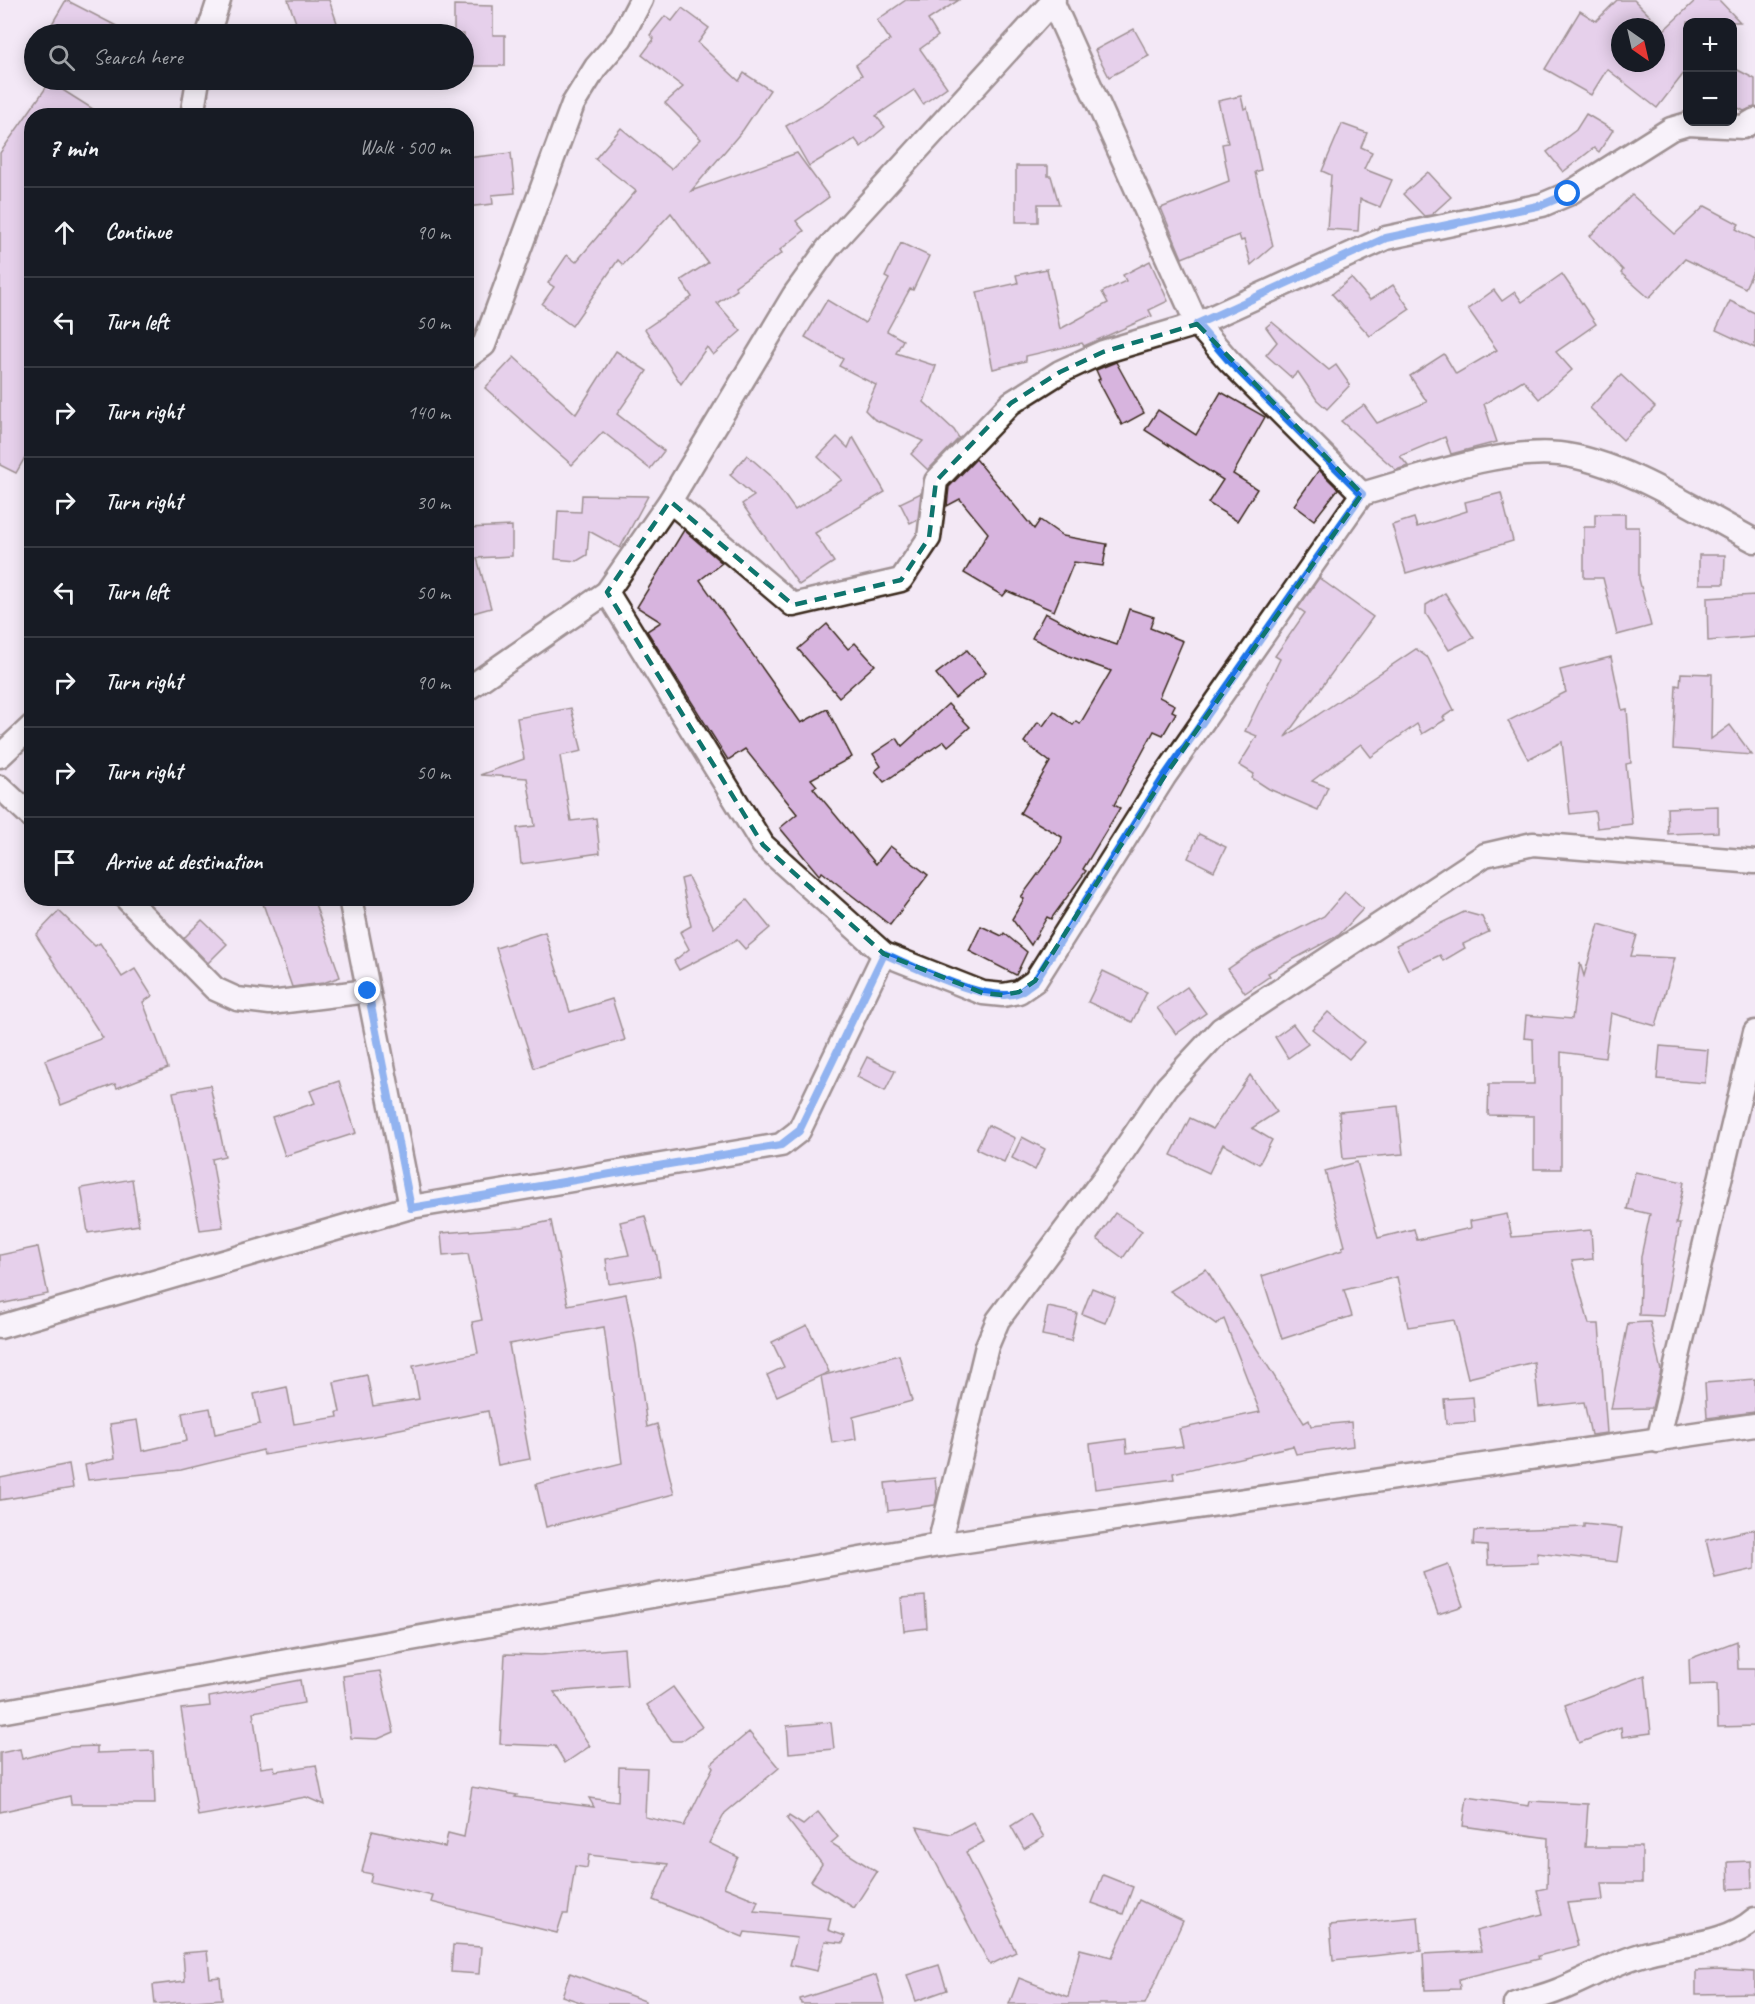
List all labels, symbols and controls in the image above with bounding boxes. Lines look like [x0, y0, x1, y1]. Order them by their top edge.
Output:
north arrow [1611, 18, 1665, 72]
map controls [1683, 18, 1737, 126]
button: + [1683, 18, 1737, 72]
search box [24, 24, 474, 90]
icon: search [45, 41, 78, 74]
text: Search here [93, 43, 183, 71]
button: − [1683, 72, 1737, 126]
text: 7 min [48, 131, 98, 164]
text: Walk · 500 m [360, 135, 450, 160]
route start [1554, 180, 1580, 206]
icon: ahead [48, 216, 81, 249]
text: Continue [105, 218, 171, 246]
text: 90 m [416, 220, 450, 245]
icon: left [48, 306, 81, 339]
text: Turn left [105, 308, 169, 336]
text: 50 m [416, 310, 450, 335]
icon: right [48, 396, 81, 429]
text: Turn right [105, 398, 182, 426]
text: 140 m [407, 400, 450, 425]
icon: right [48, 486, 81, 519]
text: Turn right [105, 488, 182, 516]
text: 30 m [416, 490, 450, 515]
icon: left [48, 576, 81, 609]
text: Turn left [105, 578, 169, 606]
text: 50 m [416, 580, 450, 605]
icon: right [48, 666, 81, 699]
text: Turn right [105, 668, 182, 696]
text: 90 m [416, 670, 450, 695]
icon: right [48, 756, 81, 789]
text: Turn right [105, 758, 182, 786]
text: 50 m [416, 760, 450, 785]
icon: arrive [48, 846, 81, 879]
text: Arrive at destination [105, 848, 262, 876]
route end [354, 977, 380, 1003]

